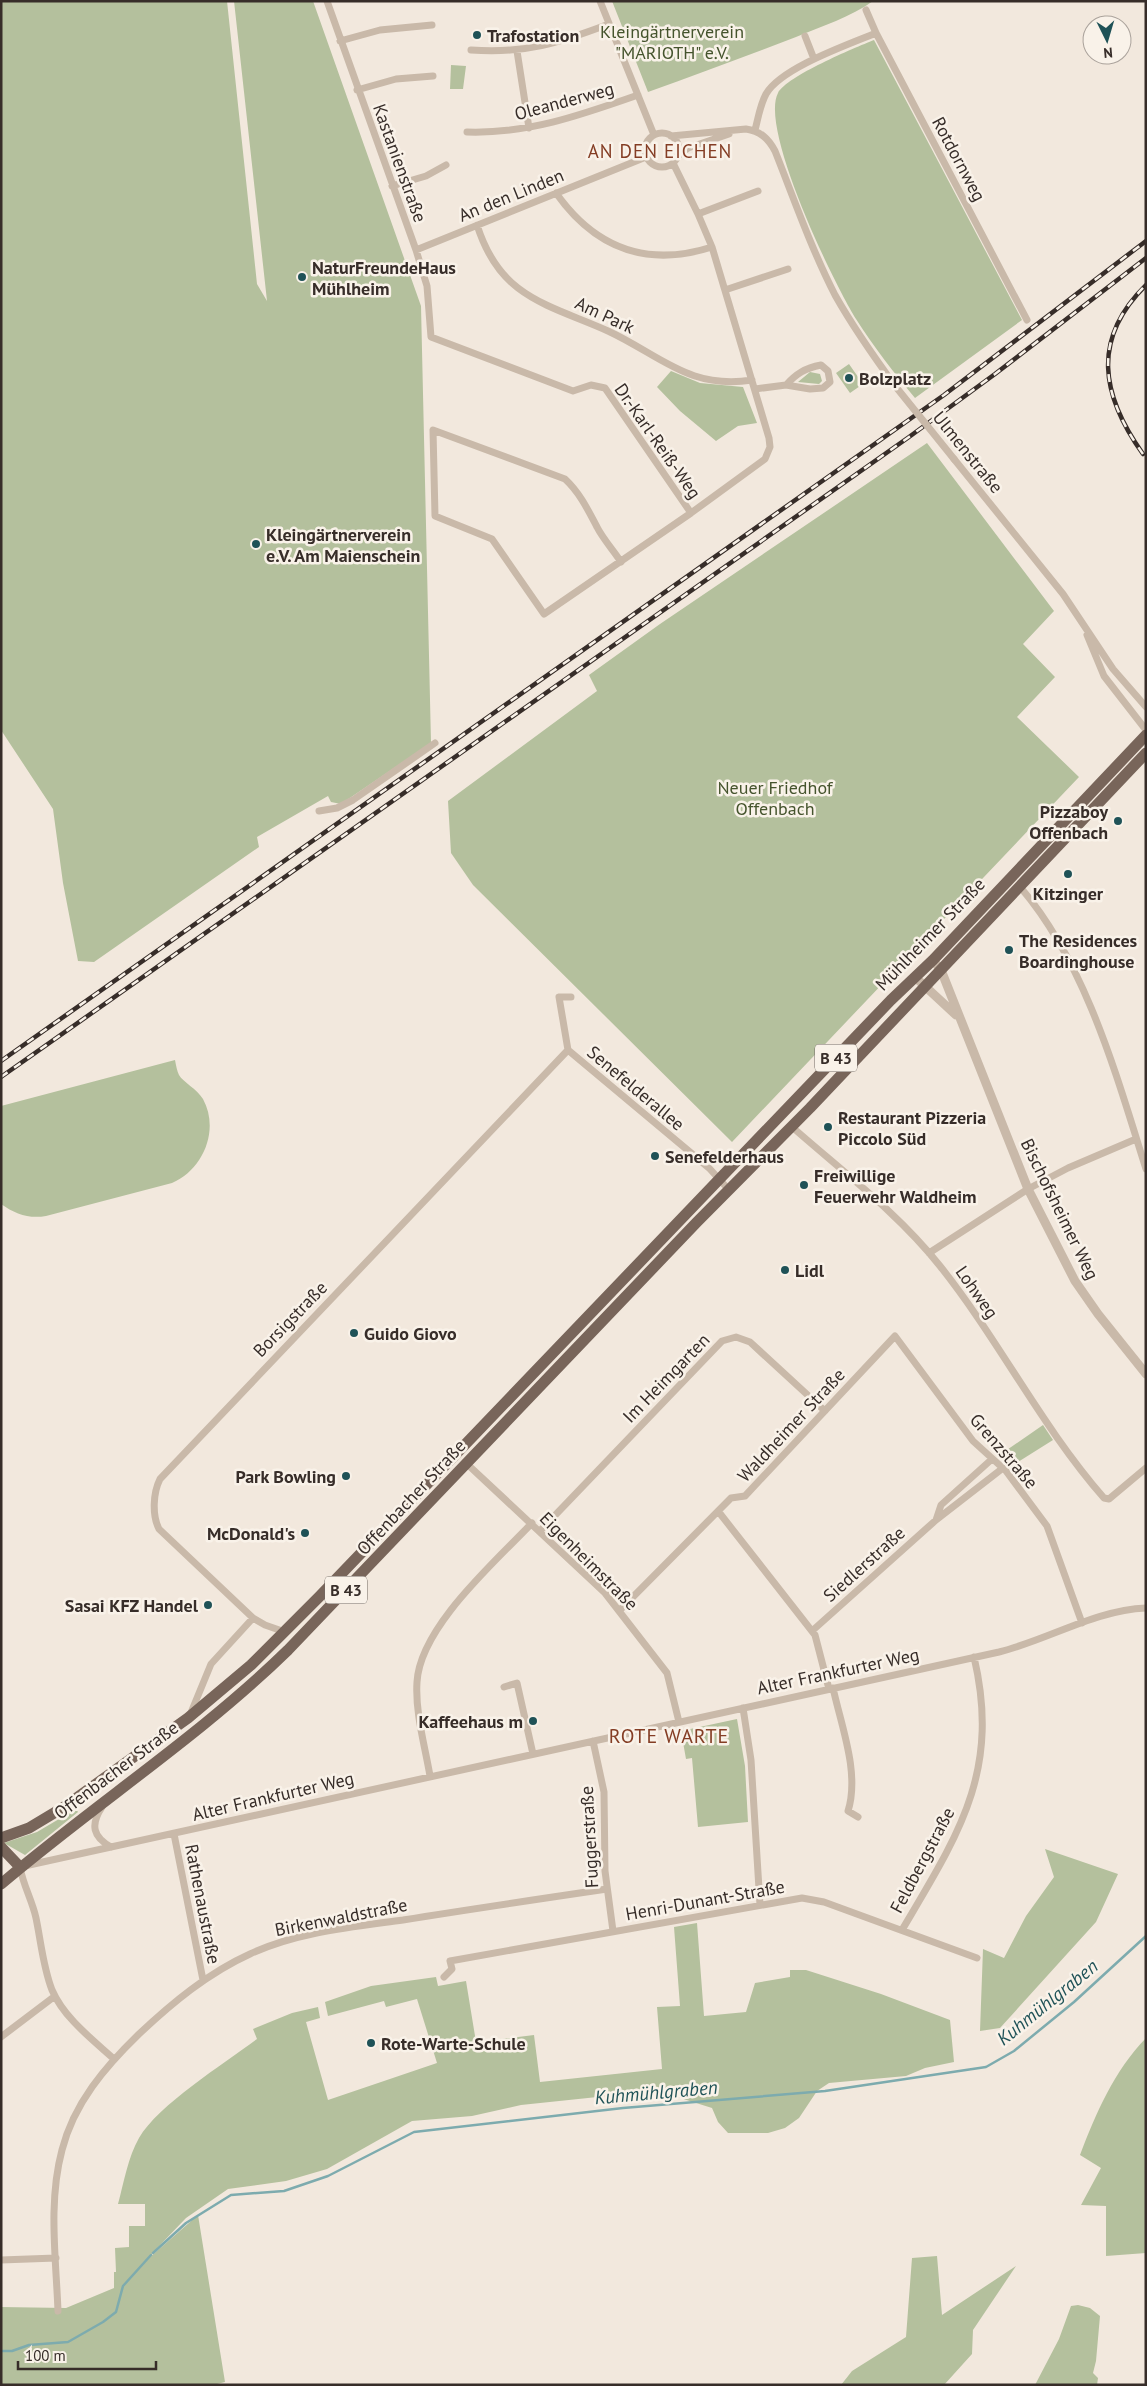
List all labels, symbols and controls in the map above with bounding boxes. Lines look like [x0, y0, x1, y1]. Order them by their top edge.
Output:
north arrow [1082, 15, 1132, 65]
park label: Kleingärtnerverein "MARIOTH" e.V. [600, 20, 744, 64]
place label: Trafostation [487, 24, 579, 47]
marker: Trafostation [471, 29, 483, 41]
text: N [1103, 44, 1114, 62]
street label: Oleanderweg [512, 77, 616, 125]
street label: Kastanienstraße [368, 101, 432, 225]
street label: Rotdornweg [927, 113, 991, 205]
district label: AN DEN EICHEN [588, 139, 732, 163]
street label: An den Linden [455, 163, 567, 227]
place label: NaturFreundeHaus Mühlheim [312, 256, 456, 300]
marker: NaturFreundeHaus Mühlheim [296, 271, 308, 283]
street label: Am Park [572, 291, 639, 339]
place label: Bolzplatz [859, 367, 931, 390]
marker: Bolzplatz [843, 372, 855, 384]
street label: Dr.-Karl-Reiß-Weg [610, 379, 706, 503]
street label: Ulmenstraße [928, 406, 1008, 498]
place label: Kleingärtnerverein e.V. Am Maienschein [266, 523, 420, 567]
marker: Kleingärtnerverein e.V. Am Maienschein [250, 538, 262, 550]
park label: Neuer Friedhof Offenbach [717, 776, 834, 820]
place label: Pizzaboy Offenbach [1029, 800, 1108, 844]
marker: Pizzaboy Offenbach [1112, 815, 1124, 827]
marker: Kitzinger [1062, 868, 1074, 880]
street label: Mühlheimer Straße [870, 873, 990, 995]
place label: Kitzinger [1033, 882, 1104, 905]
place label: The Residences Boardinghouse [1019, 929, 1138, 973]
marker: The Residences Boardinghouse [1003, 944, 1015, 956]
street label: Senefelderallee [583, 1041, 689, 1135]
road number: B 43 [815, 1044, 857, 1072]
place label: Restaurant Pizzeria Piccolo Süd [838, 1106, 986, 1150]
marker: Restaurant Pizzeria Piccolo Süd [822, 1121, 834, 1133]
street label: Bischofsheimer Weg [1016, 1134, 1104, 1284]
place label: Senefelderhaus [665, 1145, 784, 1168]
marker: Senefelderhaus [649, 1150, 661, 1162]
place label: Freiwillige Feuerwehr Waldheim [814, 1164, 977, 1208]
marker: Freiwillige Feuerwehr Waldheim [798, 1179, 810, 1191]
place label: Lidl [795, 1259, 825, 1282]
street label: Lohweg [951, 1261, 1003, 1323]
marker: Lidl [779, 1264, 791, 1276]
street label: Borsigstraße [248, 1276, 332, 1362]
place label: Guido Giovo [364, 1322, 457, 1345]
marker: Guido Giovo [348, 1327, 360, 1339]
street label: Im Heimgarten [618, 1328, 714, 1428]
street label: Waldheimer Straße [732, 1363, 850, 1487]
street label: Grenzstraße [965, 1408, 1043, 1494]
street label: Offenbacher Straße [352, 1434, 470, 1560]
place label: Park Bowling [235, 1465, 336, 1488]
marker: Park Bowling [340, 1470, 352, 1482]
street label: Eigenheimstraße [535, 1507, 643, 1615]
street label: Siedlerstraße [818, 1521, 910, 1607]
place label: McDonald's [207, 1522, 295, 1545]
marker: McDonald's [299, 1527, 311, 1539]
road number: B 43 [325, 1576, 367, 1604]
place label: Sasai KFZ Handel [65, 1594, 199, 1617]
marker: Sasai KFZ Handel [202, 1599, 214, 1611]
street label: Alter Frankfurter Weg [755, 1643, 921, 1699]
place label: Kaffeehaus m [419, 1710, 523, 1733]
marker: Kaffeehaus m [527, 1715, 539, 1727]
street label: Offenbacher Straße [49, 1716, 183, 1824]
district label: ROTE WARTE [609, 1723, 729, 1749]
street label: Alter Frankfurter Weg [190, 1766, 356, 1826]
street label: Fuggerstraße [575, 1785, 603, 1889]
street label: Feldbergstraße [884, 1803, 960, 1917]
street label: Rathenaustraße [180, 1842, 226, 1966]
street label: Henri-Dunant-Straße [624, 1875, 786, 1925]
street label: Birkenwaldstraße [273, 1893, 409, 1941]
water label: Kuhmühlgraben [992, 1954, 1103, 2050]
place label: Rote-Warte-Schule [381, 2032, 526, 2055]
marker: Rote-Warte-Schule [365, 2037, 377, 2049]
water label: Kuhmühlgraben [594, 2075, 719, 2109]
scale bar [18, 2338, 155, 2370]
text: 100 m [25, 2346, 66, 2365]

